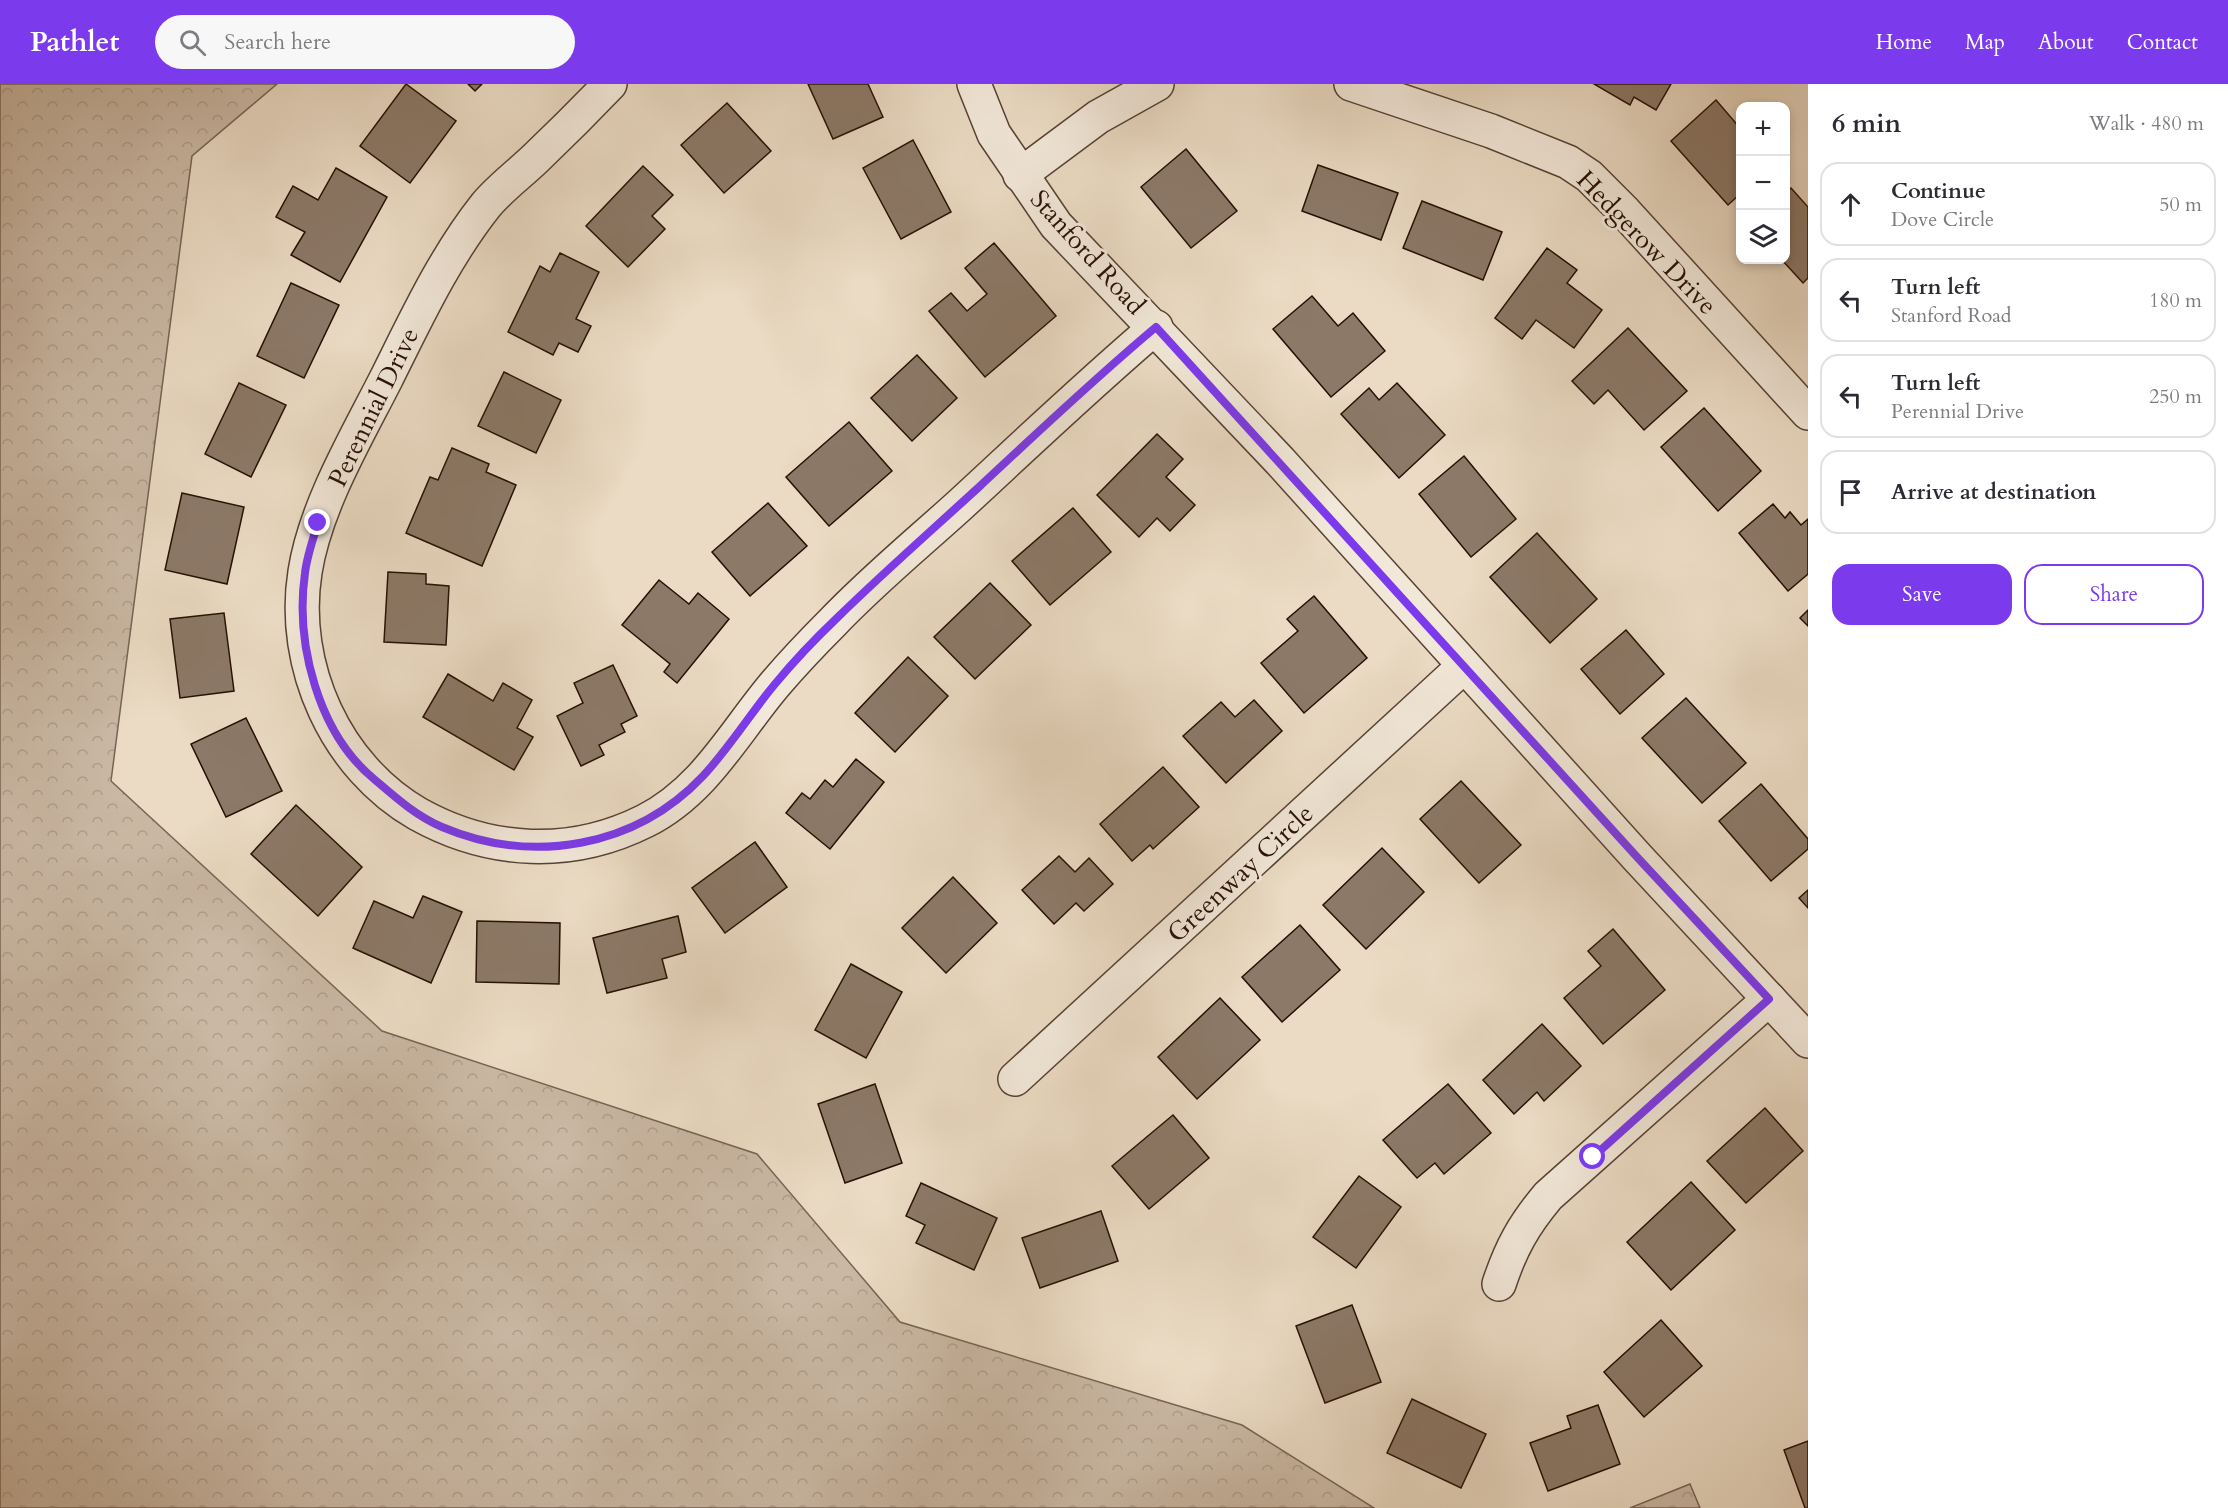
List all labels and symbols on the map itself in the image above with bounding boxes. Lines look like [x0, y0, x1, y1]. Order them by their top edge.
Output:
street label: Hedgerow Drive [1569, 163, 1725, 322]
street label: Stanford Road [1022, 182, 1153, 322]
street label: Perennial Drive [320, 322, 427, 493]
route end [304, 509, 330, 535]
street label: Greenway Circle [1160, 796, 1321, 950]
route start [1579, 1143, 1605, 1169]

